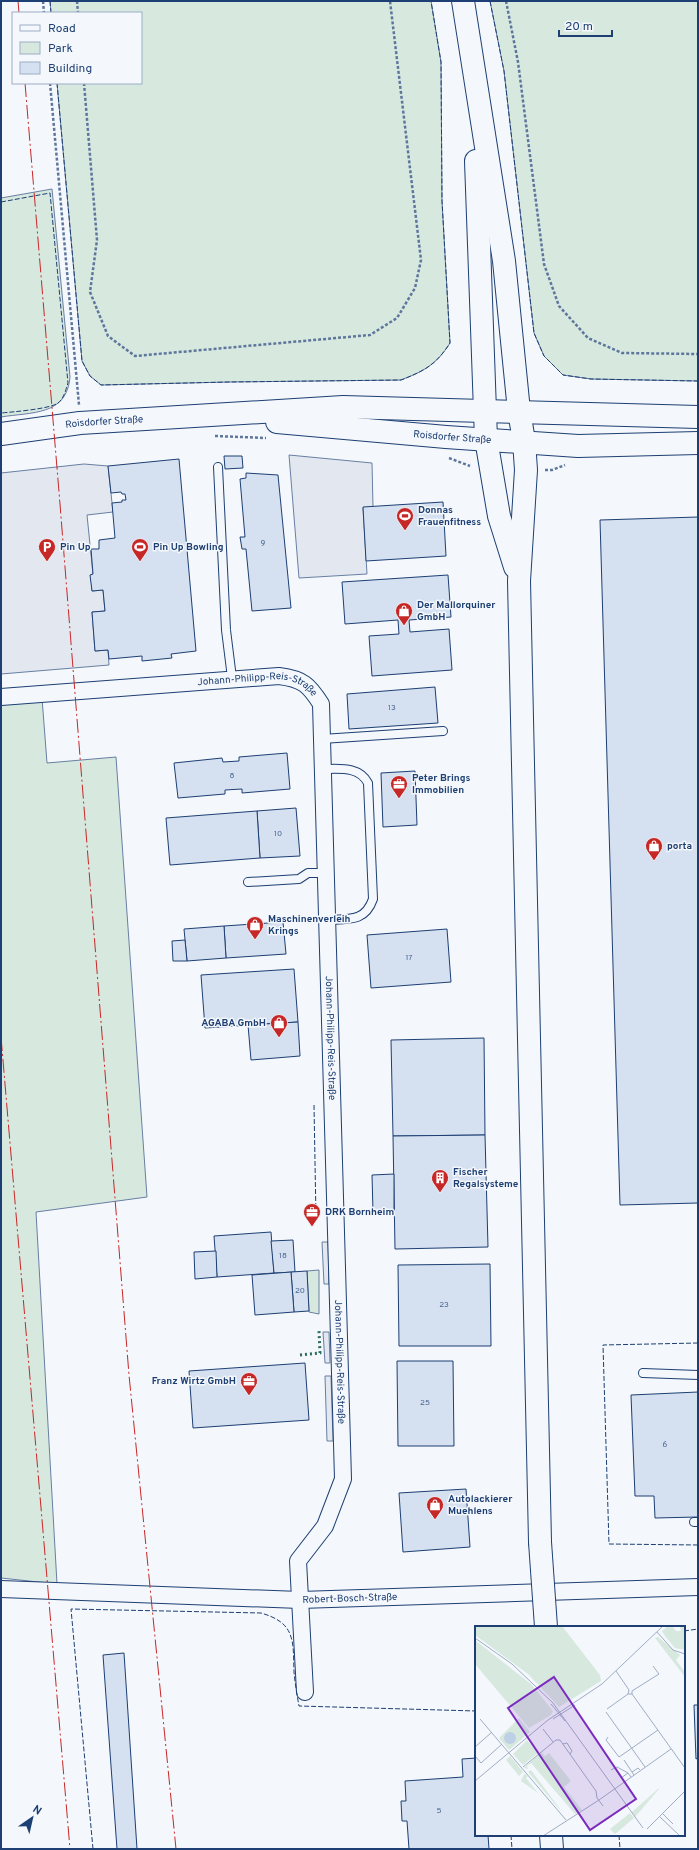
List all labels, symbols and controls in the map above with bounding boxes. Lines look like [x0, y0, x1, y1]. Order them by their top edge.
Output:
legend [12, 12, 142, 84]
scale bar [559, 12, 612, 38]
text: 20 m [565, 19, 593, 35]
text: Road [48, 21, 76, 37]
text: Park [48, 41, 73, 57]
text: Building [48, 61, 92, 77]
street label: Roisdorfer Straße [64, 413, 144, 431]
street label: Roisdorfer Straße [413, 428, 492, 447]
place label: Donnas Frauenfitness [418, 504, 481, 529]
sports icon: Donnas Frauenfitness [395, 506, 415, 531]
parking icon: Pin Up [37, 537, 57, 562]
sports icon: Pin Up Bowling [130, 537, 150, 562]
house number: 9 [261, 538, 266, 548]
place label: Pin Up [60, 541, 91, 554]
place label: Pin Up Bowling [153, 541, 224, 554]
place label: Der Mallorquiner GmbH [417, 599, 496, 624]
shop icon: Der Mallorquiner GmbH [394, 601, 414, 626]
street label: Johann-Philipp-Reis-Straße [197, 669, 320, 699]
house number: 13 [388, 703, 396, 713]
house number: 8 [230, 771, 235, 781]
place label: Peter Brings Immobilien [412, 772, 471, 797]
office icon: Peter Brings Immobilien [389, 774, 409, 799]
house number: 10 [274, 829, 282, 839]
shop icon: porta [644, 836, 664, 861]
place label: porta [667, 840, 692, 853]
place label: Maschinenverleih Krings [268, 913, 351, 938]
shop icon: Maschinenverleih Krings [245, 915, 265, 940]
house number: 17 [405, 953, 413, 963]
street label: Johann-Philipp-Reis-Straße [322, 976, 339, 1100]
shop icon: AGABA GmbH [269, 1013, 289, 1038]
place label: AGABA GmbH [201, 1017, 266, 1030]
place label: Fischer Regalsysteme [453, 1166, 519, 1191]
building icon: Fischer Regalsysteme [430, 1168, 450, 1193]
office icon: DRK Bornheim [302, 1202, 322, 1227]
place label: DRK Bornheim [325, 1206, 394, 1219]
house number: 18 [279, 1251, 287, 1261]
house number: 20 [295, 1286, 305, 1296]
street label: Johann-Philipp-Reis-Straße [331, 1299, 348, 1424]
house number: 23 [439, 1300, 449, 1310]
office icon: Franz Wirtz GmbH [239, 1371, 259, 1396]
place label: Franz Wirtz GmbH [152, 1375, 236, 1388]
house number: 25 [420, 1398, 430, 1408]
house number: 6 [663, 1440, 668, 1450]
place label: Autolackierer Muehlens [448, 1493, 513, 1518]
shop icon: Autolackierer Muehlens [425, 1495, 445, 1520]
street label: Robert-Bosch-Straße [302, 1590, 397, 1606]
inset map [475, 1626, 685, 1836]
north arrow [12, 1798, 52, 1838]
text: N [30, 1803, 44, 1819]
house number: 5 [437, 1806, 442, 1816]

